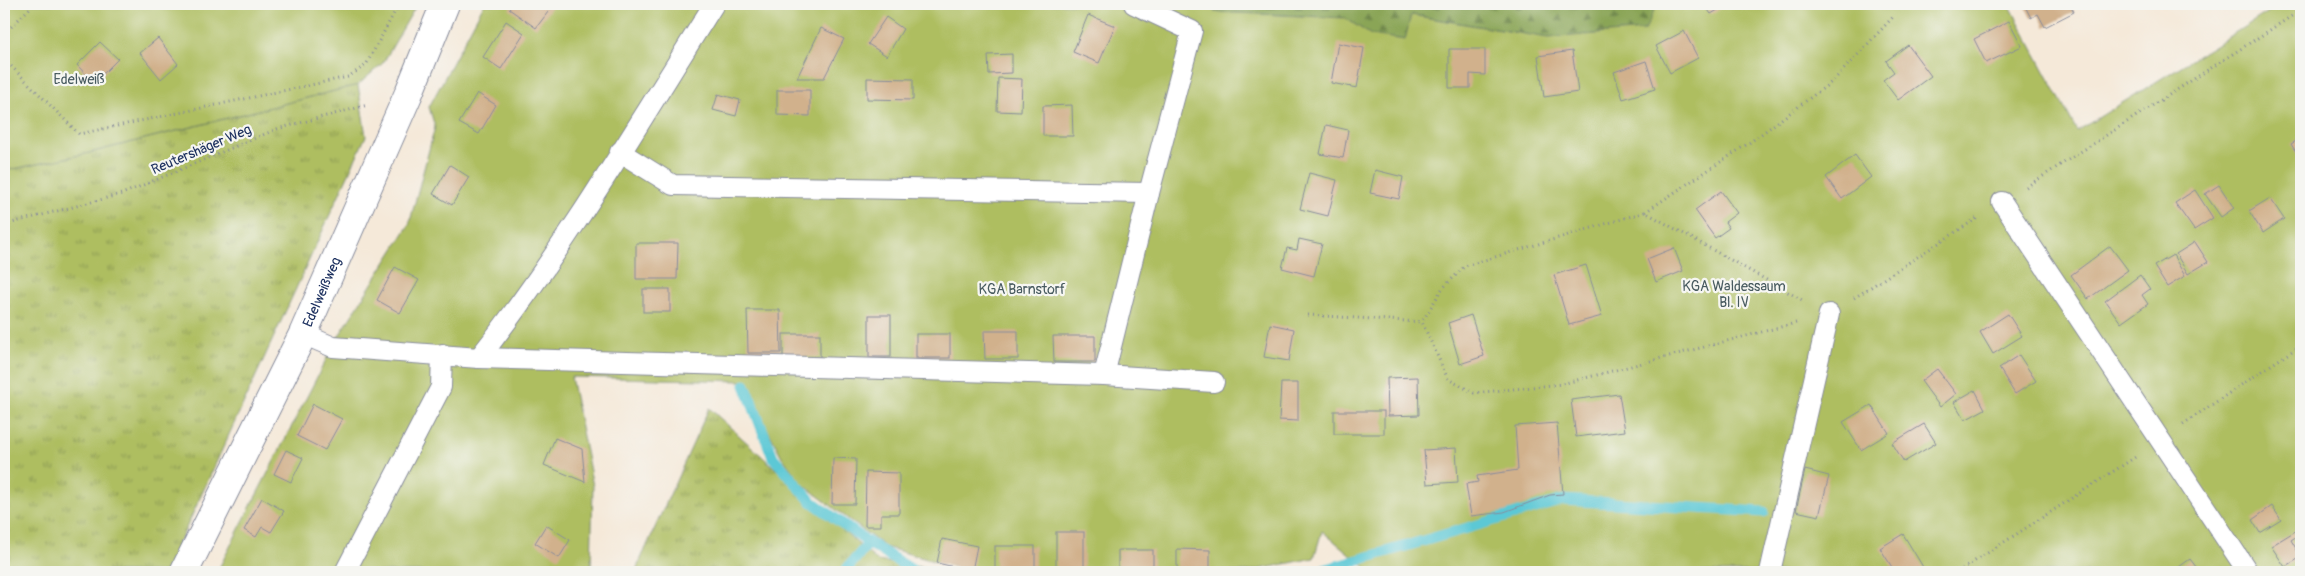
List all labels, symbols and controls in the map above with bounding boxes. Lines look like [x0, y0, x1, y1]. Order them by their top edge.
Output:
park label: Edelweiß [54, 71, 105, 88]
street label: Reutershäger Weg [149, 121, 254, 178]
street label: Edelweißweg [299, 255, 345, 330]
park label: KGA Waldessaum Bl. IV [1682, 278, 1786, 311]
park label: KGA Barnstorf [978, 281, 1066, 298]

